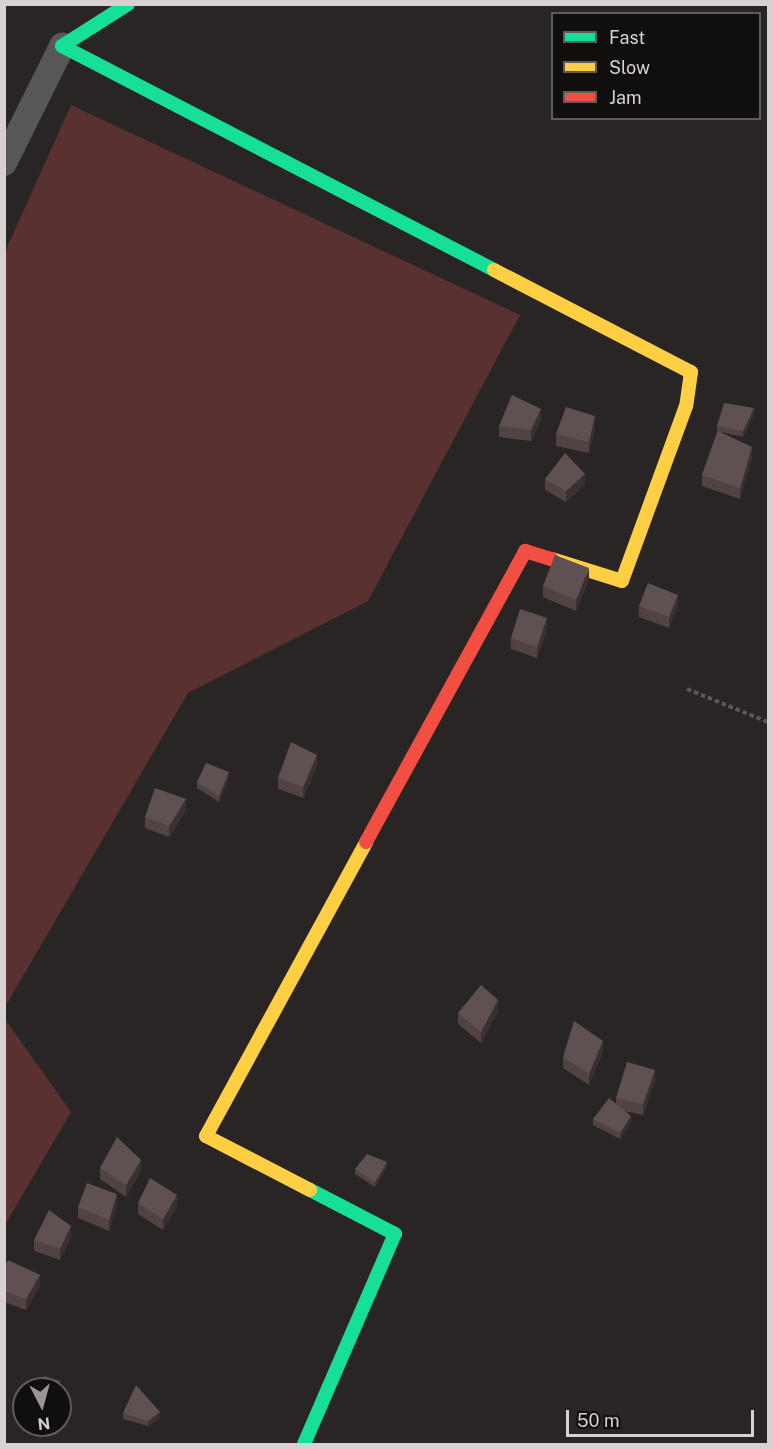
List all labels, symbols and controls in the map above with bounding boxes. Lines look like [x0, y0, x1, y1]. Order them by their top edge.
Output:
legend [551, 12, 761, 120]
text: Fast [609, 27, 645, 48]
text: Slow [609, 57, 650, 78]
text: Jam [609, 87, 642, 108]
north arrow [12, 1377, 72, 1437]
scale bar [569, 1398, 756, 1436]
text: 50 m [577, 1410, 620, 1431]
text: N [37, 1413, 51, 1434]

